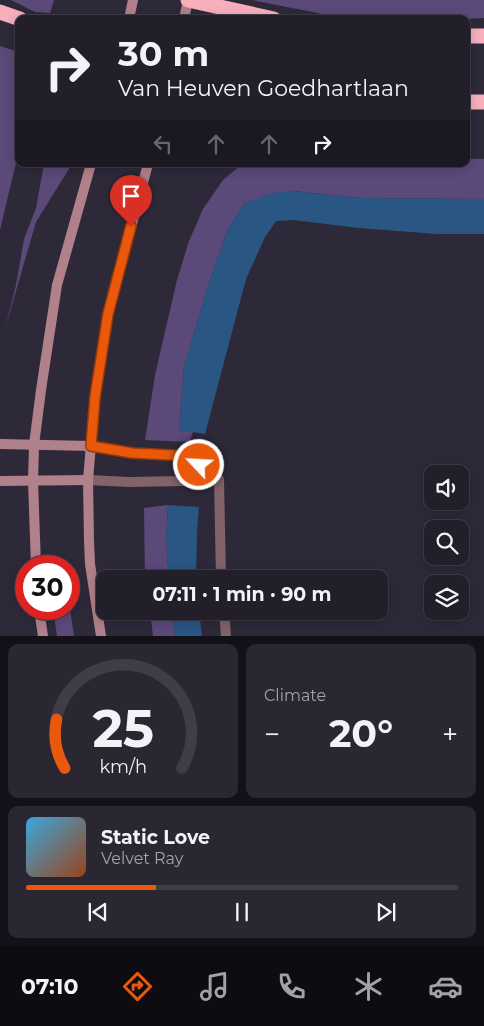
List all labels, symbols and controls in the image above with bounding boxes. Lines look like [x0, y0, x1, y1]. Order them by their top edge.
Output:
text: 30 m [118, 32, 209, 75]
icon: right [35, 35, 100, 100]
text: Van Heuven Goedhartlaan [118, 75, 409, 102]
icon: left [149, 130, 177, 158]
icon: ahead [202, 130, 230, 158]
icon: ahead [255, 130, 283, 158]
icon: right [308, 130, 336, 158]
pin [110, 175, 152, 226]
icon: arrive [117, 182, 145, 210]
position arrow [172, 438, 224, 490]
map controls [424, 465, 469, 620]
button: sound [424, 465, 469, 510]
button: search [424, 520, 469, 565]
speed limit sign: 30 [15, 555, 80, 620]
button: layers [424, 575, 469, 620]
text: 07:11 · 1 min · 90 m [152, 583, 332, 606]
text: Climate [264, 686, 326, 705]
text: 25 [92, 697, 154, 760]
text: 20° [329, 710, 393, 757]
text: − [264, 717, 280, 751]
text: + [442, 717, 458, 751]
text: km/h [99, 756, 147, 777]
text: Static Love [101, 826, 210, 849]
text: Velvet Ray [101, 849, 183, 868]
icon: previous [84, 898, 112, 926]
icon: pause [228, 898, 256, 926]
icon: next [372, 898, 400, 926]
icon: directions [120, 969, 155, 1004]
icon: music [197, 969, 232, 1004]
icon: phone [274, 969, 309, 1004]
icon: climate [351, 969, 386, 1004]
icon: car [428, 969, 463, 1004]
text: 07:10 [21, 973, 78, 1000]

